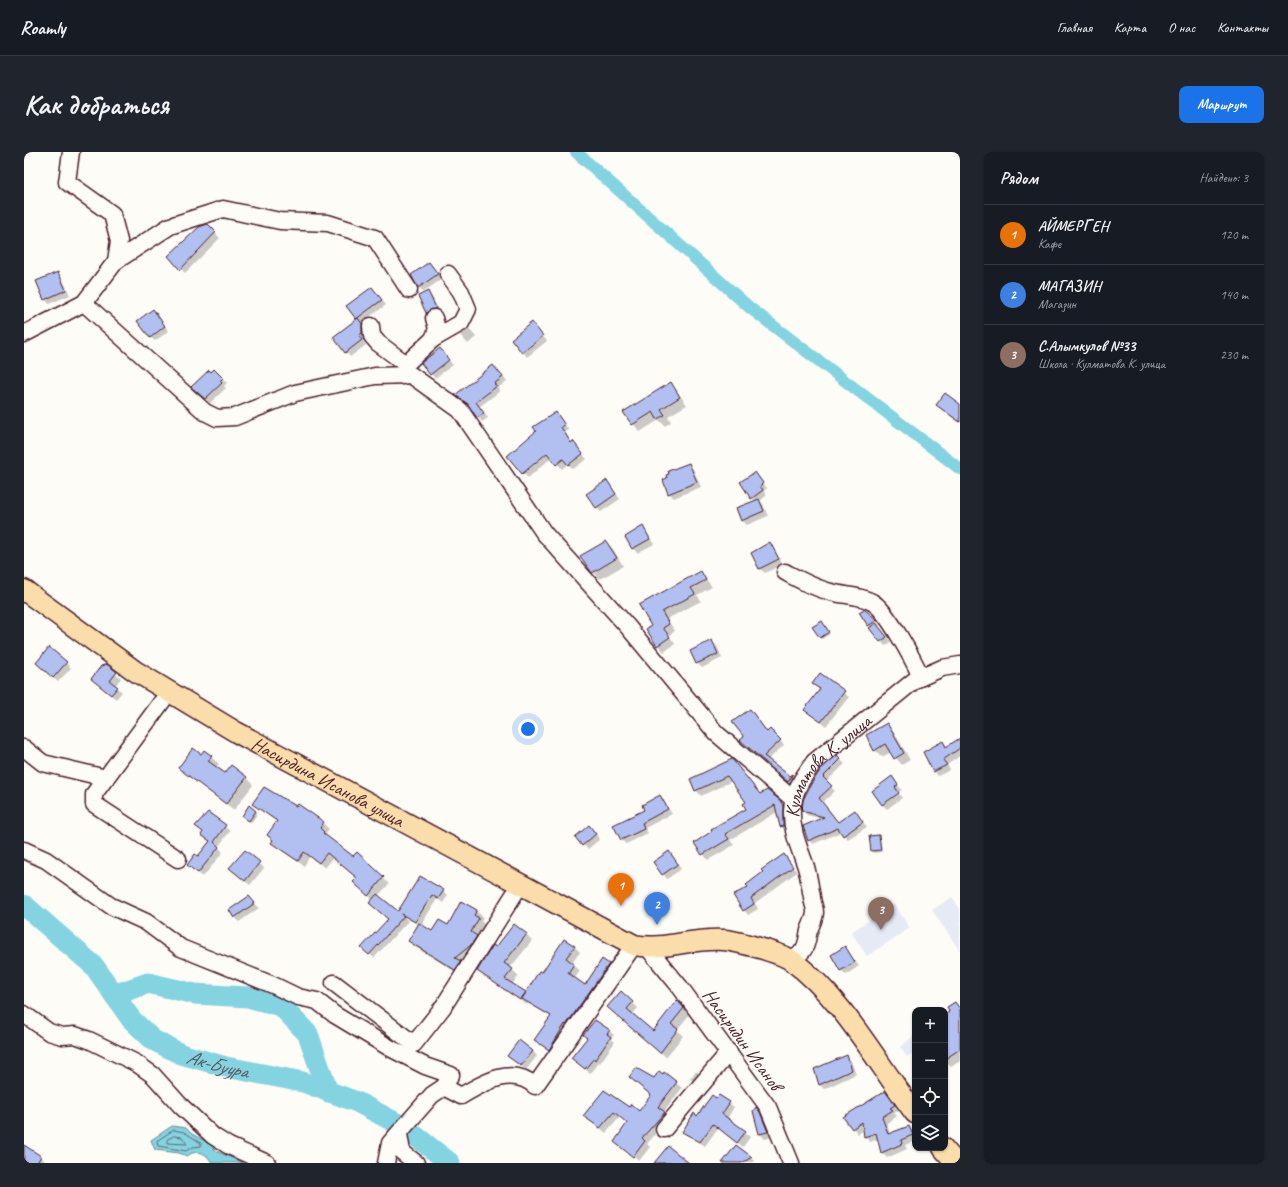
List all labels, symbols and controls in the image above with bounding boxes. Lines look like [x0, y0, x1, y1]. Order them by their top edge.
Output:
text: Roamly [20, 16, 66, 40]
text: Главная [1057, 19, 1092, 36]
text: Карта [1114, 19, 1146, 36]
text: О нас [1168, 19, 1195, 36]
text: Контакты [1217, 19, 1268, 36]
button: Маршрут [1179, 86, 1264, 123]
text: Как добраться [24, 87, 169, 122]
text: Рядом [1000, 168, 1038, 189]
text: Найдено: 3 [1200, 170, 1248, 186]
text: АЙМЕРГЕН [1038, 217, 1108, 236]
text: 1 [1010, 227, 1016, 243]
text: 120 m [1220, 227, 1248, 243]
text: Кафе [1038, 236, 1061, 252]
text: МАГАЗИН [1038, 277, 1101, 296]
text: 2 [1010, 287, 1016, 303]
text: 140 m [1220, 287, 1248, 303]
text: Магазин [1038, 296, 1076, 312]
text: С.Алымкулов №33 [1038, 337, 1136, 356]
text: 3 [1010, 347, 1016, 363]
text: 230 m [1220, 347, 1248, 363]
text: Школа · Кулматова К. улица [1038, 356, 1165, 372]
street label: Кулматова К. улица [781, 708, 878, 818]
your location [518, 719, 538, 739]
street label: Насирдина Исанова улица [247, 732, 410, 834]
pin: 1 [608, 873, 634, 906]
pin: 2 [644, 892, 670, 925]
pin: 3 [868, 897, 894, 930]
street label: Насиридин Исанов [697, 984, 790, 1099]
map controls [912, 1007, 948, 1151]
button: + [912, 1007, 948, 1043]
button: − [912, 1043, 948, 1079]
water label: Ак-Буура [184, 1044, 253, 1085]
button: locate [912, 1079, 948, 1115]
button: layers [912, 1115, 948, 1151]

